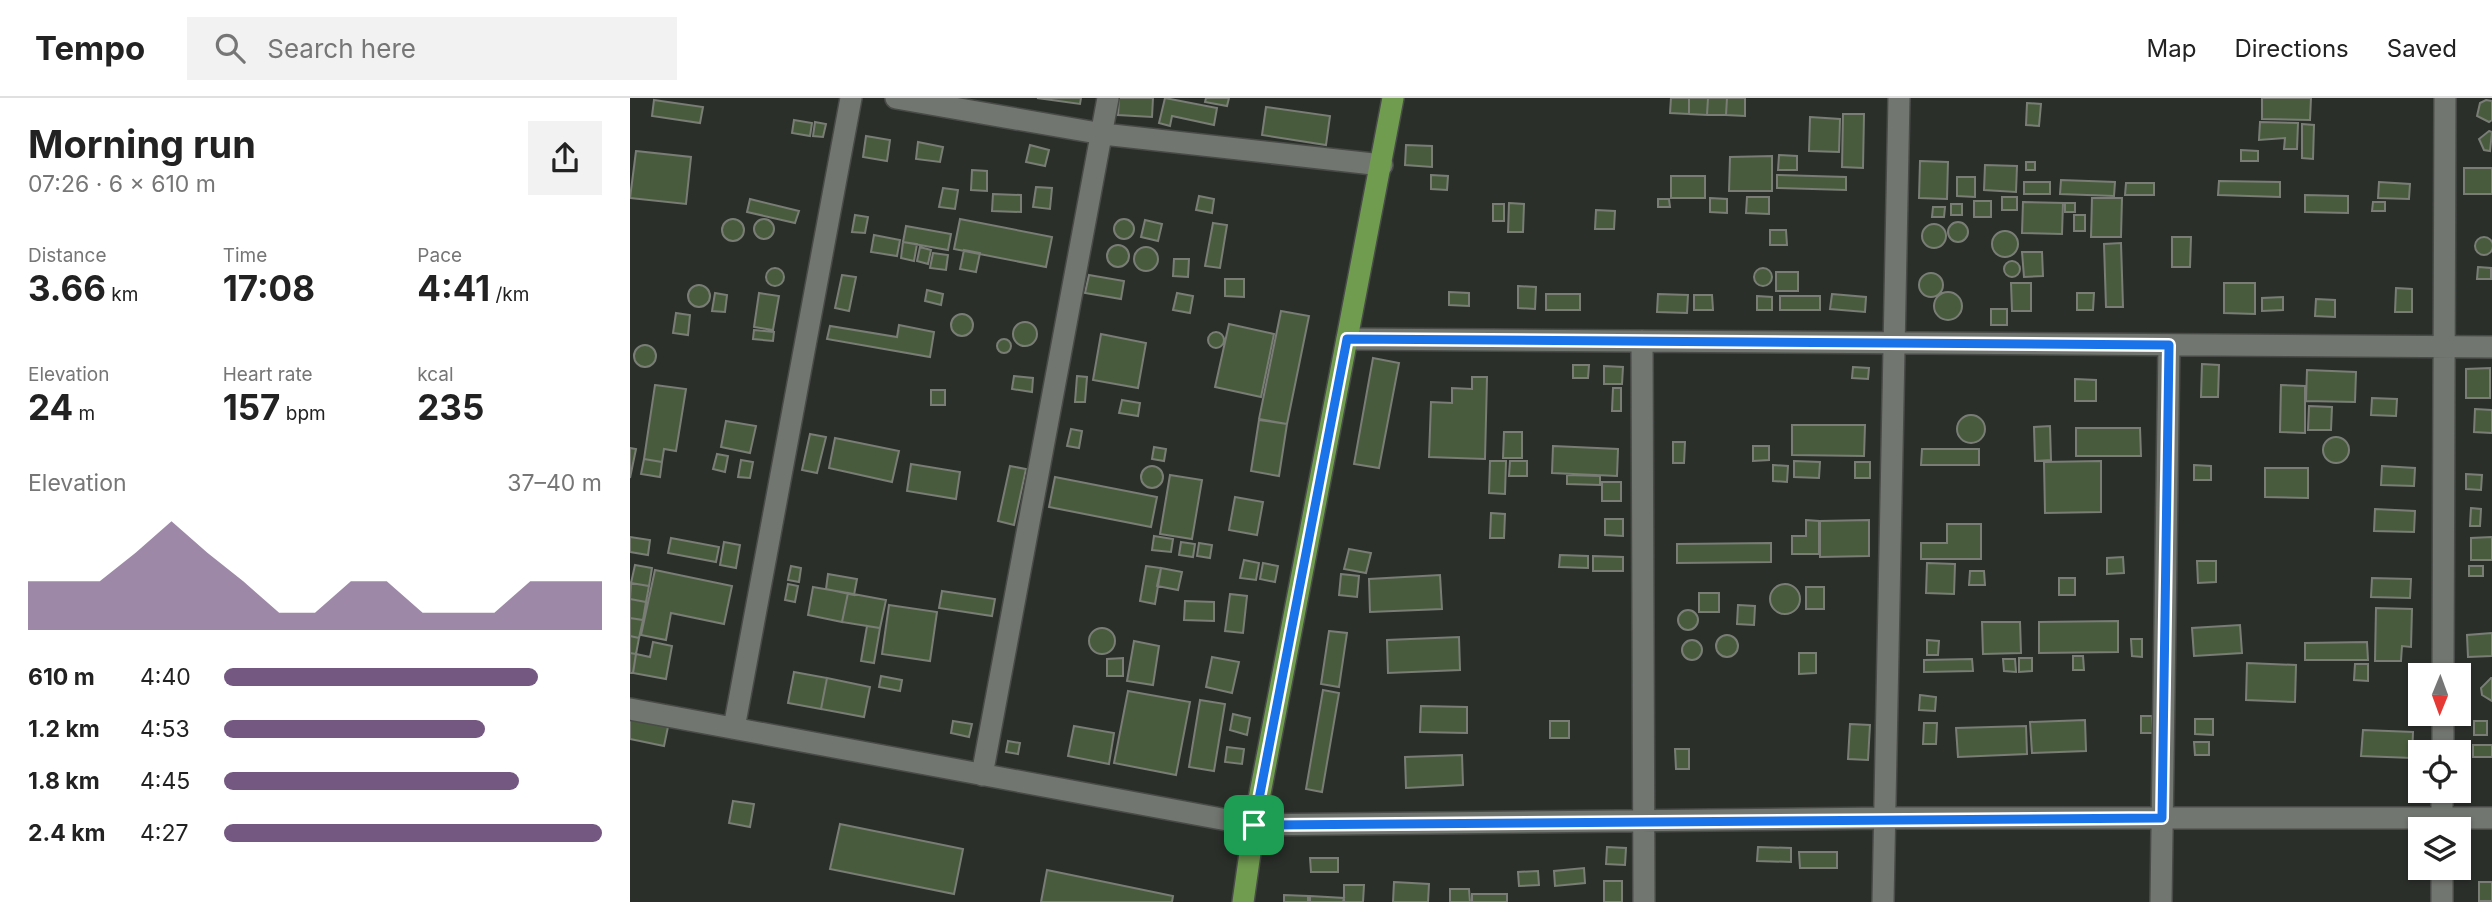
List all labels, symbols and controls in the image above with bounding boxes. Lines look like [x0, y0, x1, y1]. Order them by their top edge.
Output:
search box [187, 17, 677, 80]
text: Tempo [35, 28, 145, 68]
icon: search [211, 29, 249, 67]
text: Search here [267, 33, 416, 64]
text: Map [2147, 34, 2196, 63]
text: Directions [2234, 34, 2349, 63]
text: Saved [2387, 34, 2457, 63]
text: Morning run [28, 121, 256, 167]
button: share [528, 121, 602, 195]
text: 07:26 · 6 × 610 m [28, 170, 216, 198]
text: Distance [28, 244, 106, 267]
text: Time [223, 244, 267, 267]
text: Pace [417, 244, 462, 267]
text: 3.66 [28, 267, 106, 309]
text: 17:08 [223, 267, 315, 309]
text: 4:41 [417, 267, 490, 309]
text: km [106, 283, 138, 306]
text: /km [490, 283, 529, 306]
text: Elevation [28, 363, 109, 386]
text: Heart rate [223, 363, 313, 386]
text: kcal [417, 363, 454, 386]
text: 24 [28, 386, 73, 428]
text: 157 [223, 386, 280, 428]
text: 235 [417, 386, 484, 428]
text: m [73, 402, 95, 425]
text: bpm [280, 402, 326, 425]
text: Elevation [28, 469, 127, 497]
text: 37–40 m [507, 469, 602, 497]
text: 610 m [28, 663, 95, 691]
text: 4:40 [140, 663, 191, 691]
north arrow [2408, 663, 2471, 726]
map controls [2408, 663, 2471, 880]
text: 1.2 km [28, 715, 100, 743]
text: 4:53 [140, 715, 190, 743]
button: locate [2408, 740, 2471, 803]
text: 1.8 km [28, 767, 100, 795]
text: 4:45 [140, 767, 190, 795]
pin [1224, 795, 1284, 855]
icon: arrive [1235, 806, 1273, 844]
button: layers [2408, 817, 2471, 880]
text: 2.4 km [28, 819, 106, 847]
text: 4:27 [140, 819, 189, 847]

